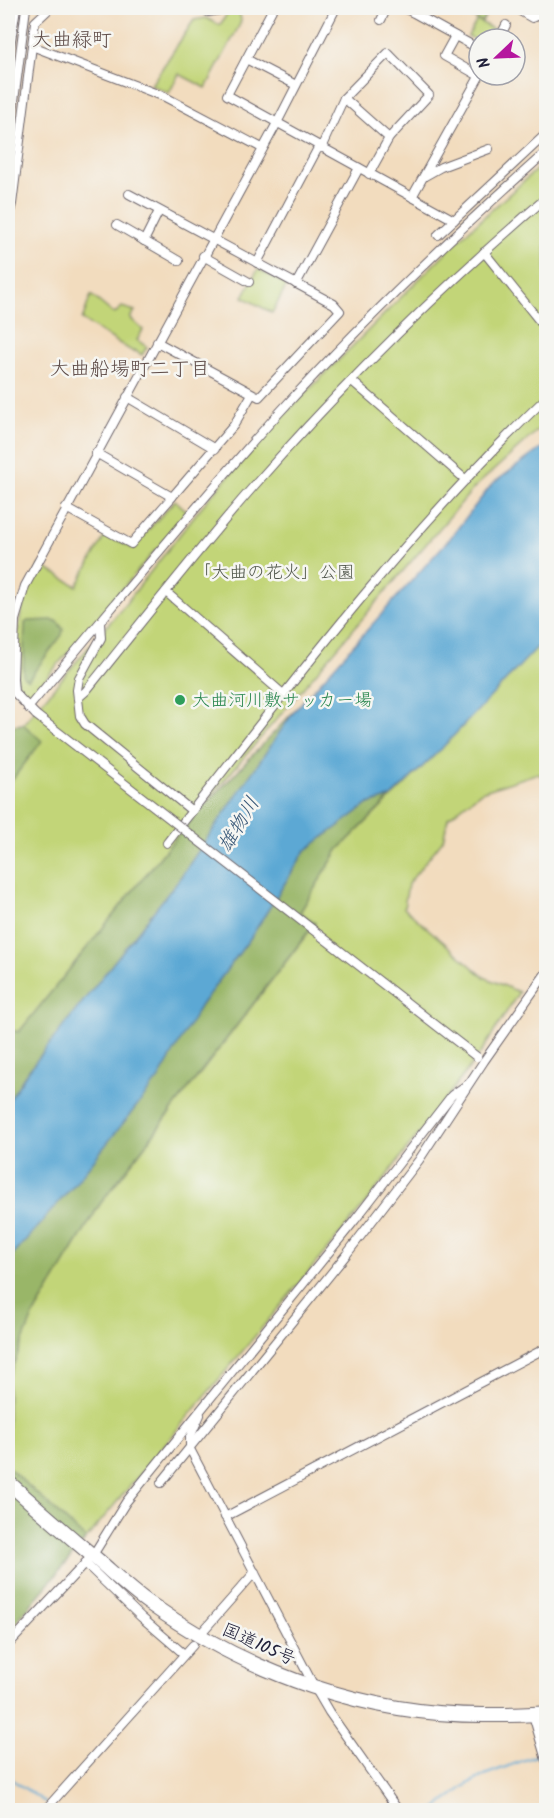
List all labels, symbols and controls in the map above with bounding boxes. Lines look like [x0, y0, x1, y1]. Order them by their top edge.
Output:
district label: 大曲緑町 [32, 25, 112, 57]
north arrow [467, 27, 527, 87]
text: N [471, 53, 498, 72]
district label: 大曲船場町二丁目 [50, 354, 210, 386]
park label: 「大曲の花火」公園 [193, 559, 355, 588]
place label: 大曲河川敷サッカー場 [192, 687, 372, 716]
marker: 大曲河川敷サッカー場 [173, 693, 187, 707]
water label: 雄物川 [211, 791, 269, 859]
street label: 国道105号 [217, 1616, 300, 1675]

